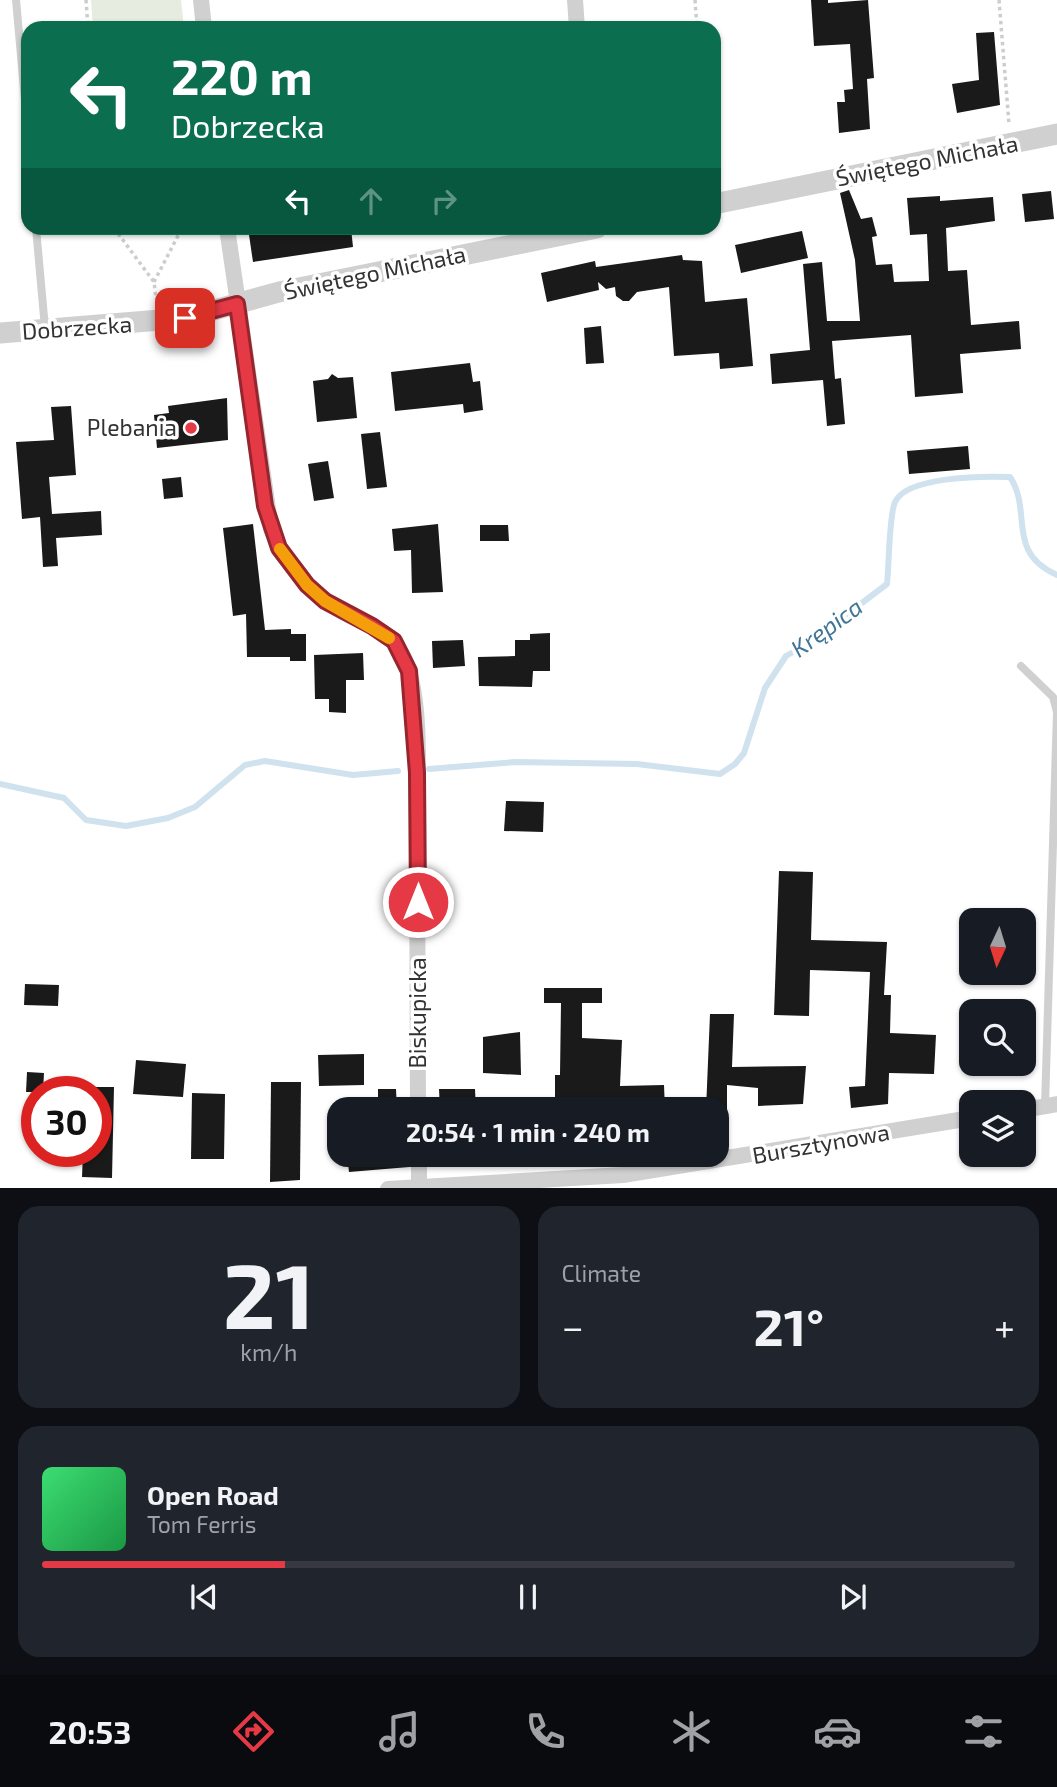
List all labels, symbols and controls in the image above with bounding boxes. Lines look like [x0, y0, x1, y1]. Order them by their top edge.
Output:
text: 220 m [171, 46, 313, 105]
icon: left [56, 49, 147, 140]
text: Dobrzecka [171, 106, 324, 144]
street label: Świętego Michała [833, 129, 1020, 191]
icon: left [279, 182, 317, 220]
icon: ahead [352, 182, 390, 220]
icon: right [425, 182, 463, 220]
street label: Świętego Michała [281, 239, 468, 305]
pin [155, 288, 215, 348]
icon: arrive [166, 299, 204, 337]
street label: Dobrzecka [21, 309, 133, 345]
place label: Plebania [87, 413, 177, 441]
marker: Plebania [183, 420, 199, 436]
water label: Krępica [785, 591, 868, 662]
position arrow [381, 865, 455, 939]
north arrow [959, 908, 1036, 985]
map controls [959, 908, 1036, 1167]
street label: Biskupicka [403, 957, 431, 1069]
button: search [959, 999, 1036, 1076]
speed limit sign: 30 [21, 1076, 112, 1167]
button: layers [959, 1090, 1036, 1167]
text: 20:54 · 1 min · 240 m [406, 1116, 650, 1147]
street label: Bursztynowa [750, 1117, 892, 1169]
text: 21 [223, 1238, 315, 1347]
text: Climate [562, 1259, 641, 1287]
text: 21° [754, 1294, 824, 1356]
text: − [562, 1303, 584, 1349]
text: + [994, 1303, 1015, 1349]
text: km/h [240, 1338, 297, 1366]
text: Open Road [147, 1479, 279, 1510]
text: Tom Ferris [147, 1510, 256, 1538]
icon: previous [185, 1578, 223, 1616]
icon: pause [509, 1578, 547, 1616]
icon: next [834, 1578, 872, 1616]
icon: directions [229, 1707, 278, 1756]
icon: music [375, 1707, 424, 1756]
icon: phone [521, 1707, 570, 1756]
icon: climate [667, 1707, 716, 1756]
icon: car [813, 1707, 862, 1756]
icon: filters [959, 1707, 1008, 1756]
text: 20:53 [49, 1712, 131, 1750]

